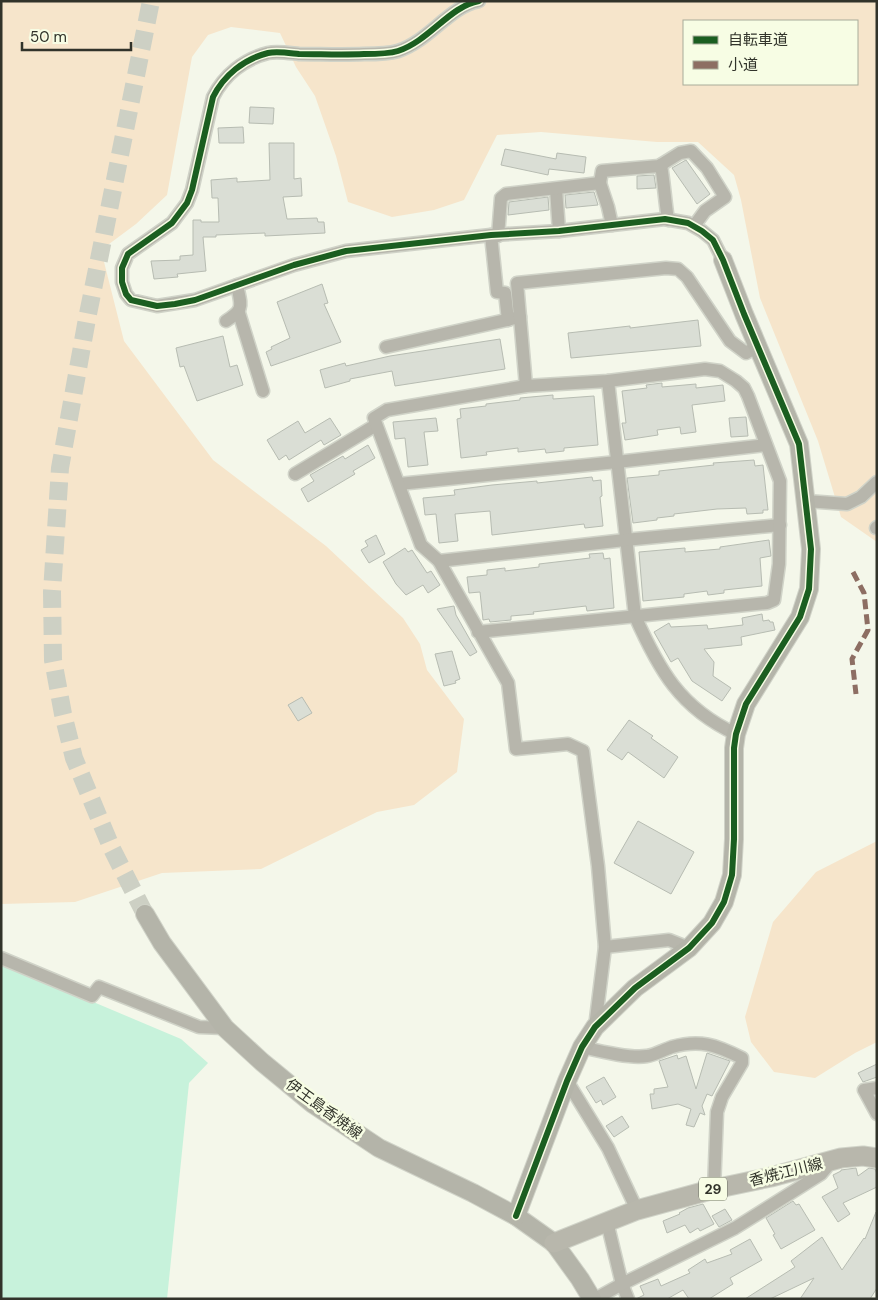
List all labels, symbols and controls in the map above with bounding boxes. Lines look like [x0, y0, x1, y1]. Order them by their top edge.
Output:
scale bar [22, 20, 131, 52]
legend [683, 20, 858, 85]
text: 50 m [30, 27, 67, 47]
text: 自転車道 [728, 30, 788, 50]
text: 小道 [728, 55, 758, 75]
street label: 伊王島香焼線 [282, 1074, 366, 1144]
street label: 香焼江川線 [747, 1153, 825, 1191]
road number: 29 [699, 1178, 727, 1200]

